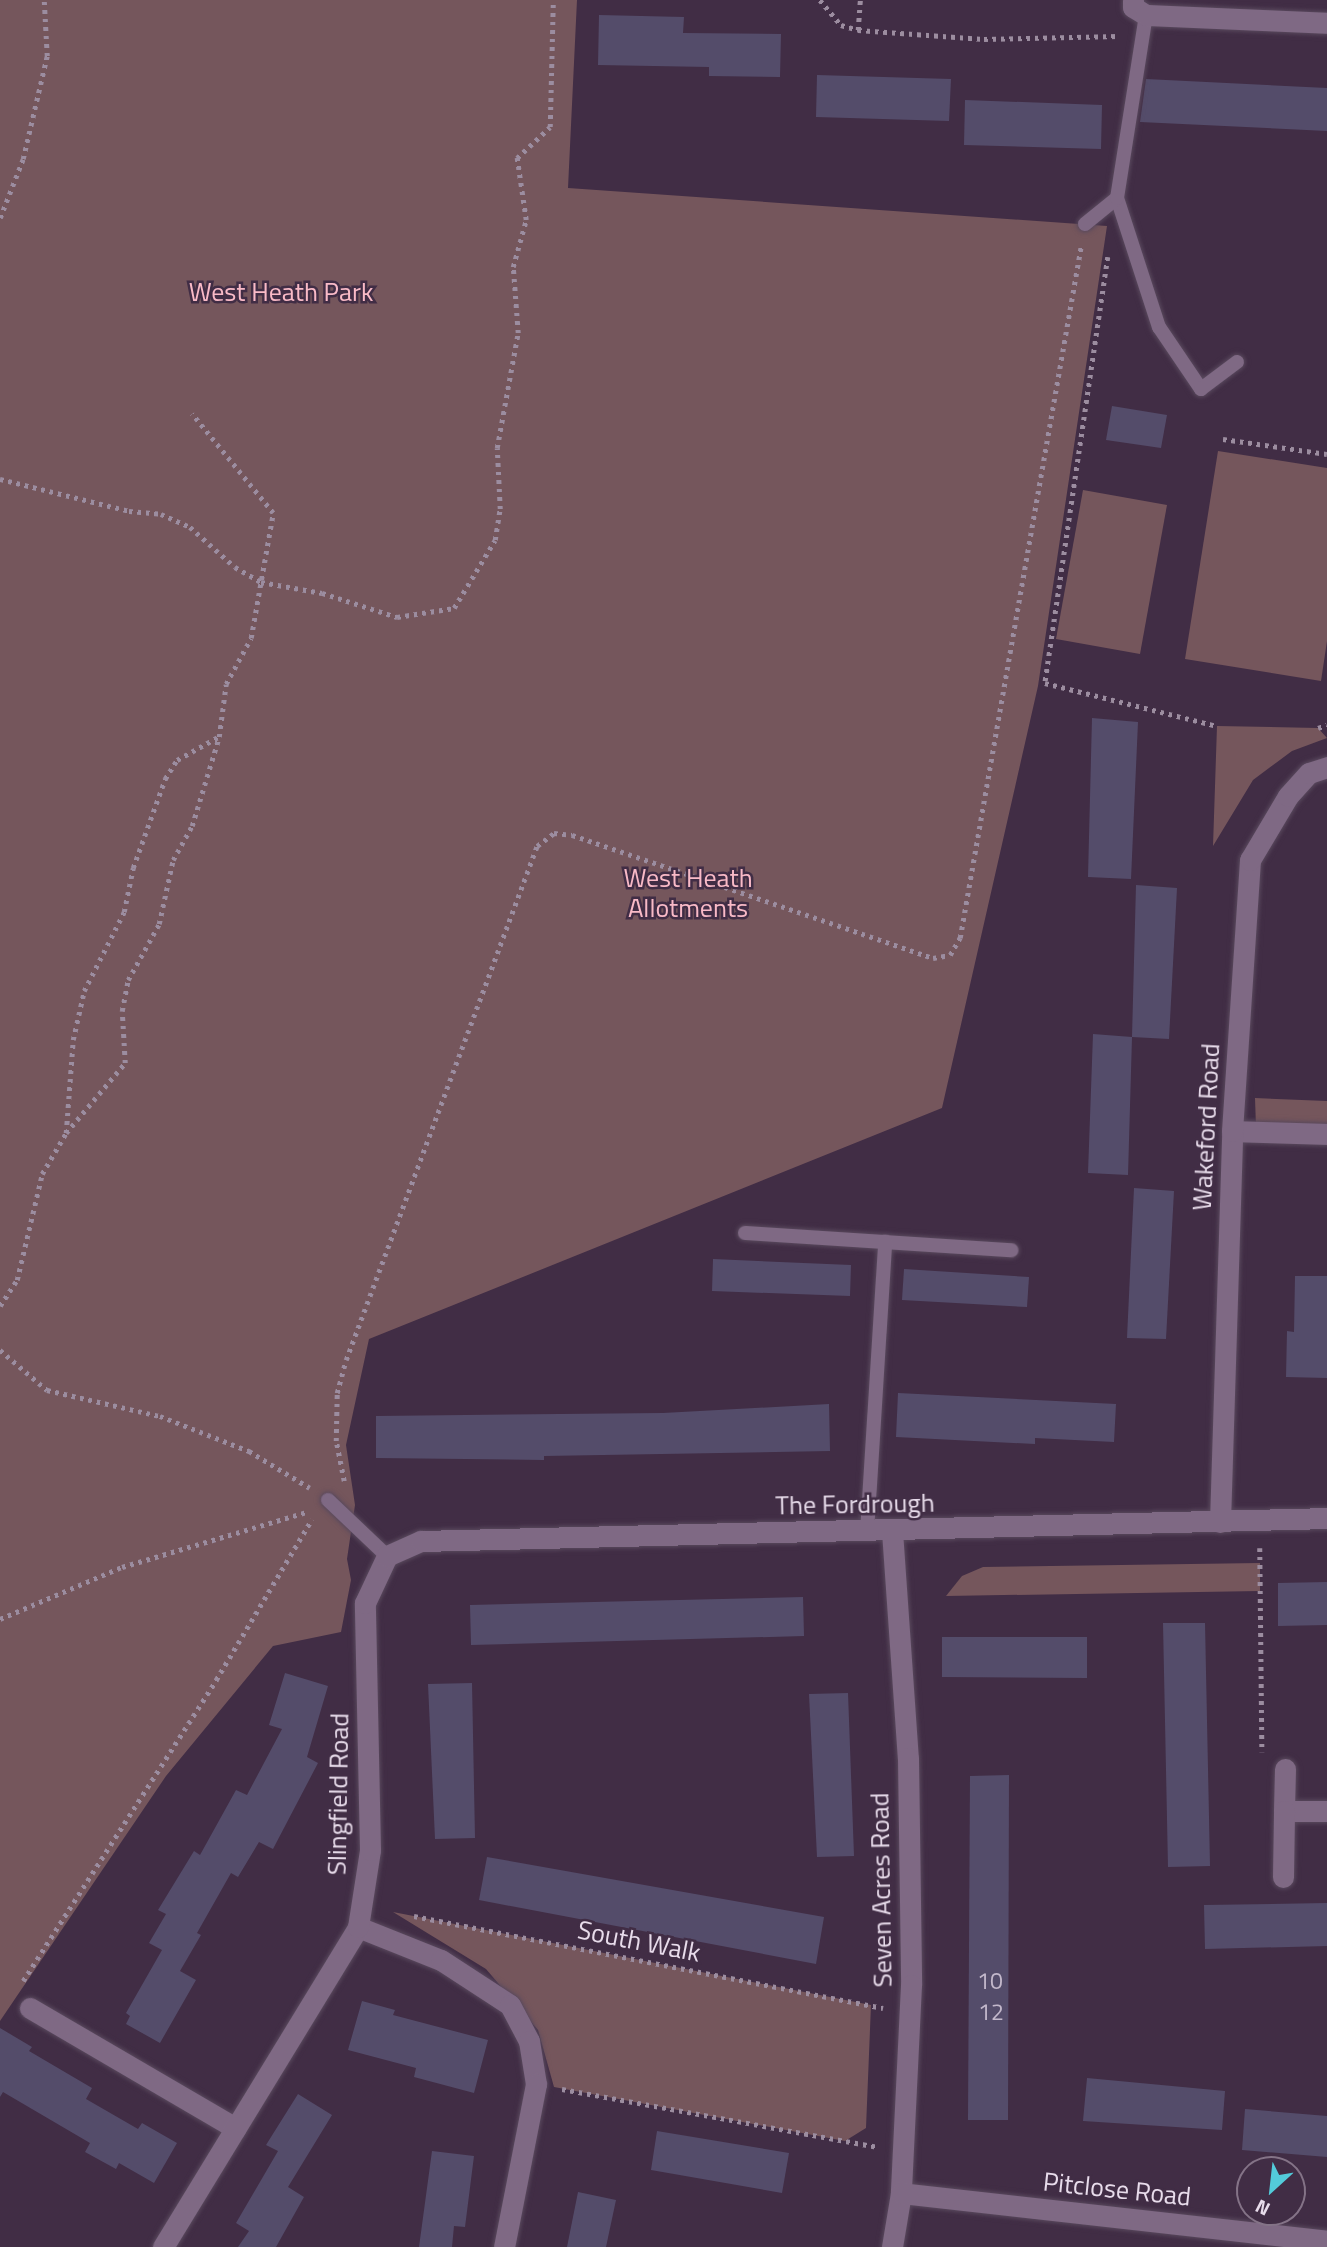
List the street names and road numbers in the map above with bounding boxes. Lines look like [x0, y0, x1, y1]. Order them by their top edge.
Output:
street label: Wakeford Road [1186, 1043, 1226, 1211]
street label: The Fordrough [775, 1487, 935, 1521]
street label: Slingfield Road [321, 1713, 355, 1875]
street label: Seven Acres Road [864, 1792, 898, 1988]
street label: South Walk [575, 1914, 703, 1968]
street label: Pitclose Road [1042, 2166, 1192, 2212]

